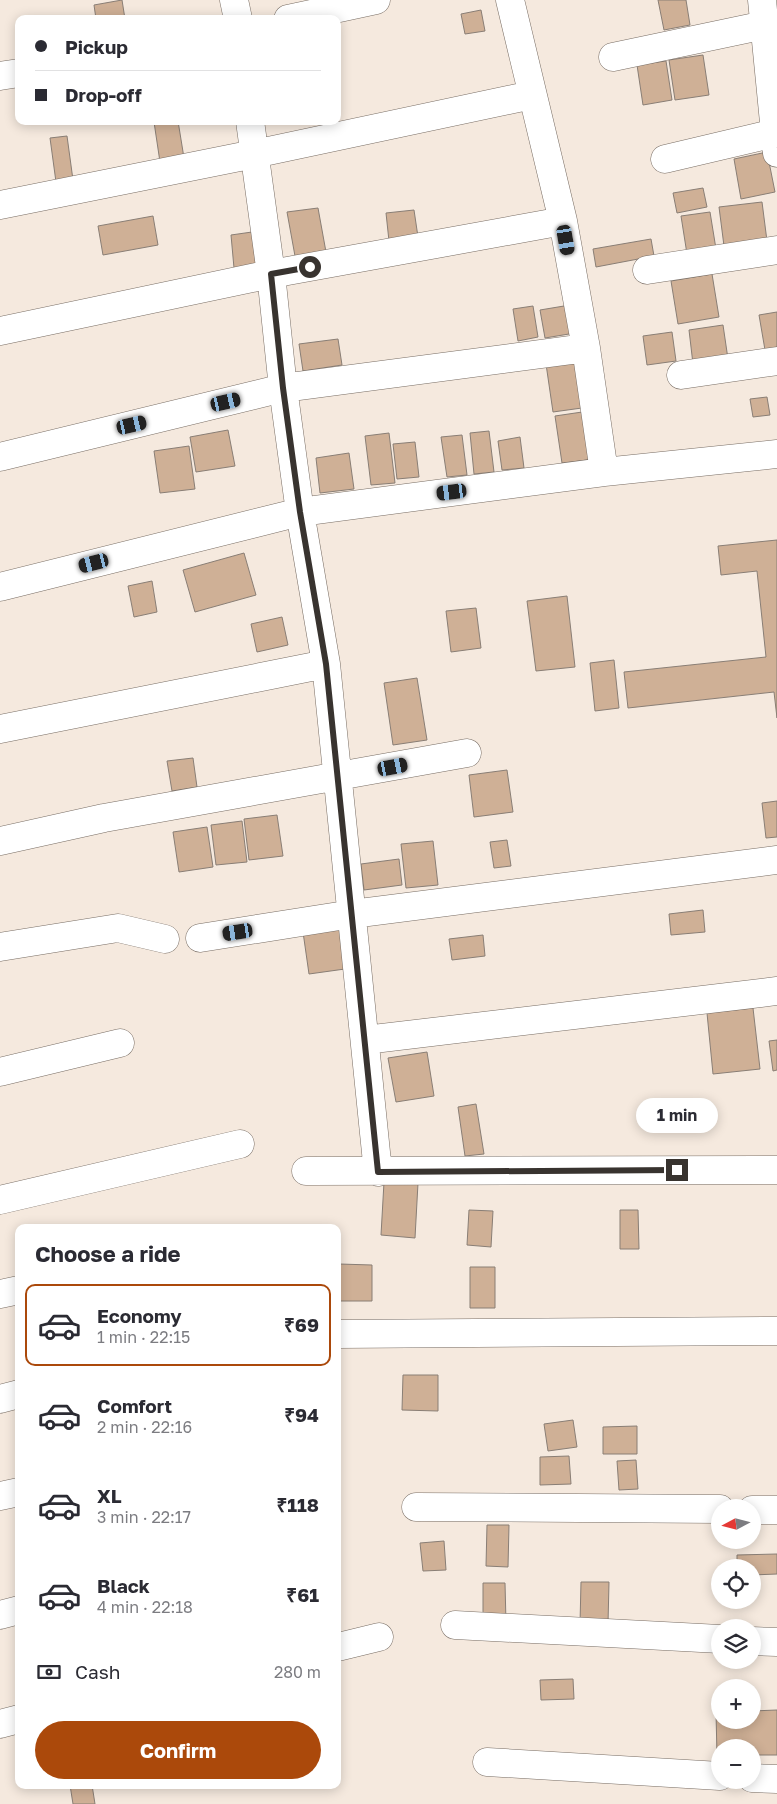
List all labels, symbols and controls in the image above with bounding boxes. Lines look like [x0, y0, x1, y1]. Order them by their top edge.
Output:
text: Pickup [65, 35, 128, 58]
text: Drop-off [65, 83, 142, 106]
car [556, 224, 575, 256]
route start [299, 256, 321, 278]
car [209, 391, 242, 413]
car [115, 414, 148, 436]
car [436, 483, 467, 501]
car [77, 552, 110, 574]
car [376, 757, 409, 777]
car [222, 922, 253, 942]
callout: 1 min [636, 1098, 718, 1132]
text: 1 min [657, 1105, 697, 1125]
route end [666, 1159, 688, 1181]
text: Choose a ride [35, 1240, 181, 1267]
icon: car [37, 1303, 82, 1348]
text: Economy [97, 1304, 182, 1327]
text: ₹69 [284, 1313, 319, 1336]
text: 1 min · 22:15 [97, 1327, 190, 1347]
icon: car [37, 1393, 82, 1438]
text: Comfort [97, 1394, 172, 1417]
text: ₹94 [284, 1403, 319, 1426]
text: 2 min · 22:16 [97, 1417, 192, 1437]
icon: car [37, 1483, 82, 1528]
text: XL [97, 1484, 122, 1507]
text: ₹118 [276, 1493, 319, 1516]
north arrow [711, 1499, 761, 1549]
map controls [711, 1499, 761, 1789]
text: 3 min · 22:17 [97, 1507, 191, 1527]
button: locate [711, 1559, 761, 1609]
icon: car [37, 1573, 82, 1618]
text: Black [97, 1574, 150, 1597]
text: ₹61 [286, 1583, 319, 1606]
text: 4 min · 22:18 [97, 1597, 193, 1617]
button: layers [711, 1619, 761, 1669]
icon: cash [35, 1658, 63, 1686]
text: Cash [75, 1660, 120, 1683]
text: 280 m [274, 1662, 321, 1682]
button: + [711, 1679, 761, 1729]
button: Confirm [35, 1721, 321, 1779]
button: − [711, 1739, 761, 1789]

